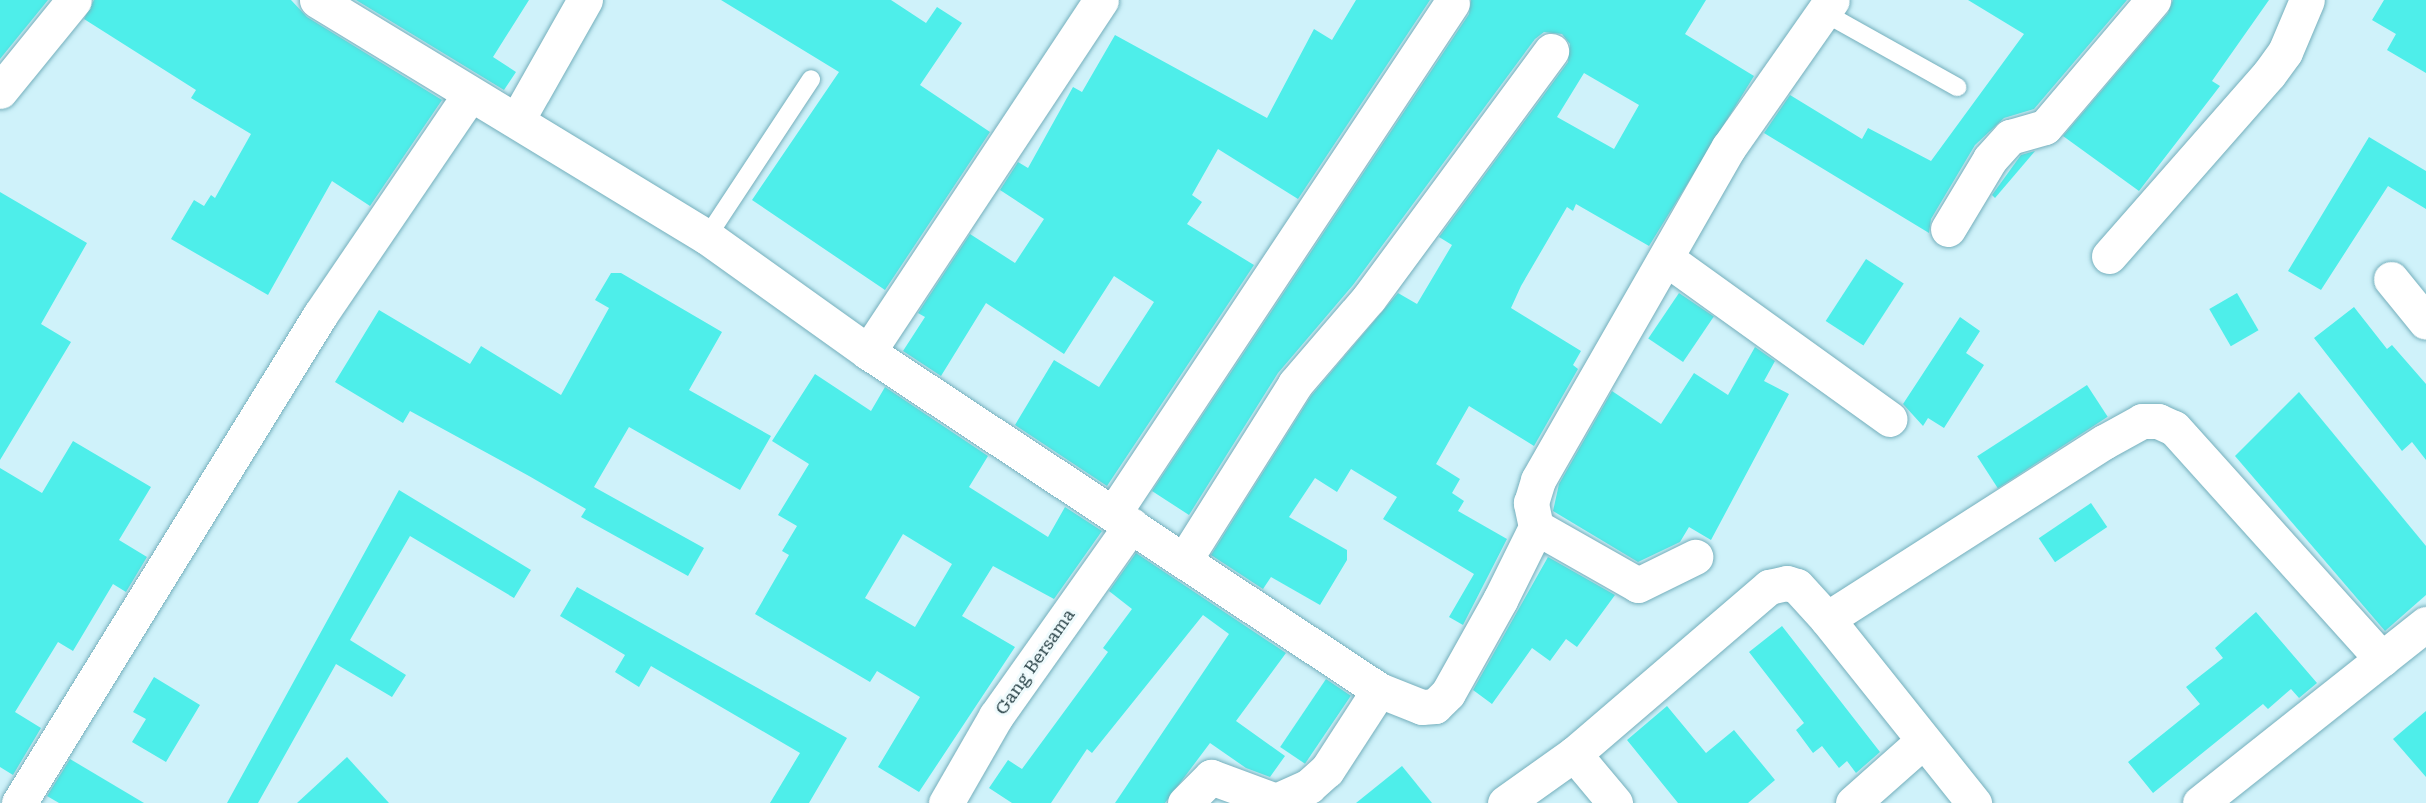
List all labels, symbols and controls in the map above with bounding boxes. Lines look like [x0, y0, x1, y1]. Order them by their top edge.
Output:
street label: Gang Bersama [991, 605, 1079, 719]

